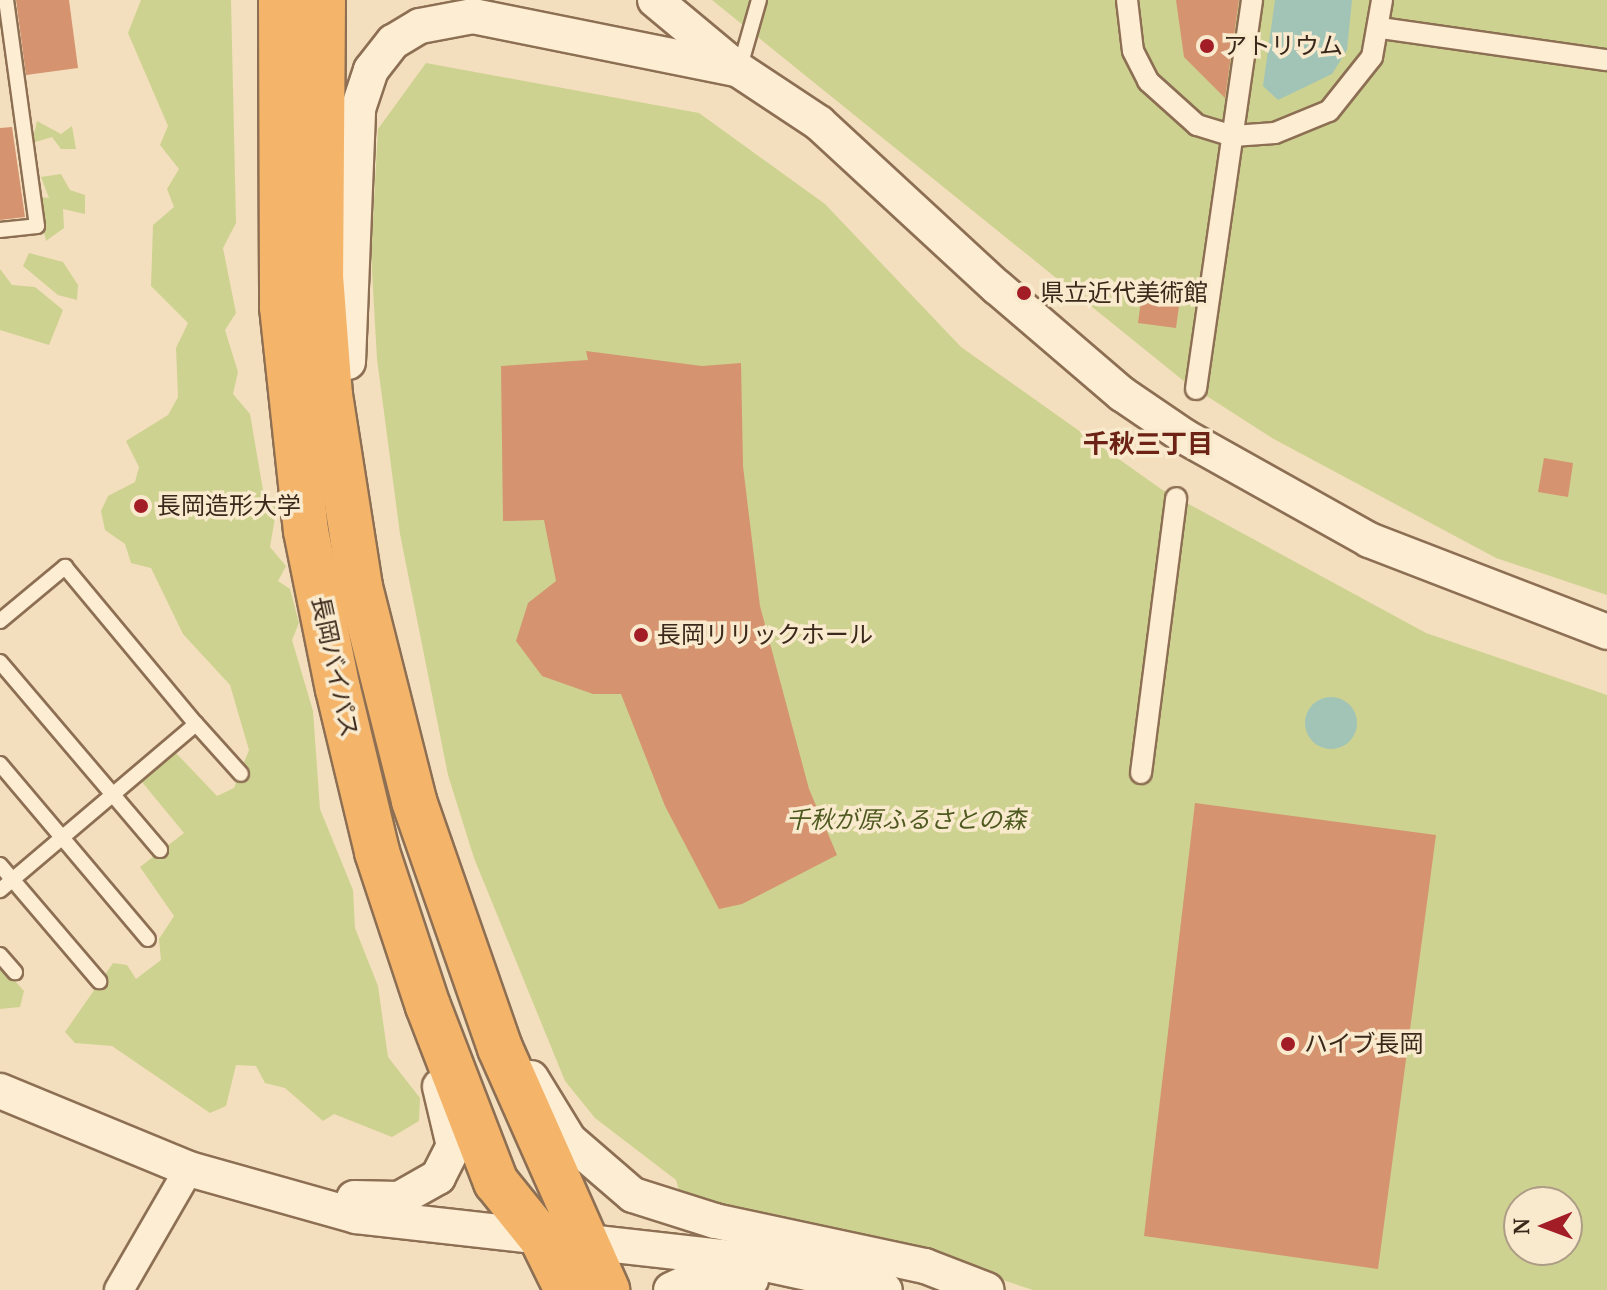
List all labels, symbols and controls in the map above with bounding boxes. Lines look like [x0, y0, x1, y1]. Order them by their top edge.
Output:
place label: アトリウム [1223, 32, 1343, 60]
marker: アトリウム [1198, 37, 1216, 55]
place label: 県立近代美術館 [1040, 279, 1208, 307]
marker: 県立近代美術館 [1015, 284, 1033, 302]
district label: 千秋三丁目 [1083, 428, 1213, 460]
place label: 長岡造形大学 [157, 492, 301, 520]
marker: 長岡造形大学 [132, 497, 150, 515]
street label: 長岡バイパス [306, 594, 364, 740]
place label: 長岡リリックホール [657, 621, 873, 649]
marker: 長岡リリックホール [632, 626, 650, 644]
park label: 千秋が原ふるさとの森 [786, 806, 1026, 834]
place label: ハイブ長岡 [1304, 1030, 1424, 1058]
marker: ハイブ長岡 [1279, 1035, 1297, 1053]
north arrow [1503, 1186, 1583, 1266]
text: N [1506, 1218, 1535, 1235]

